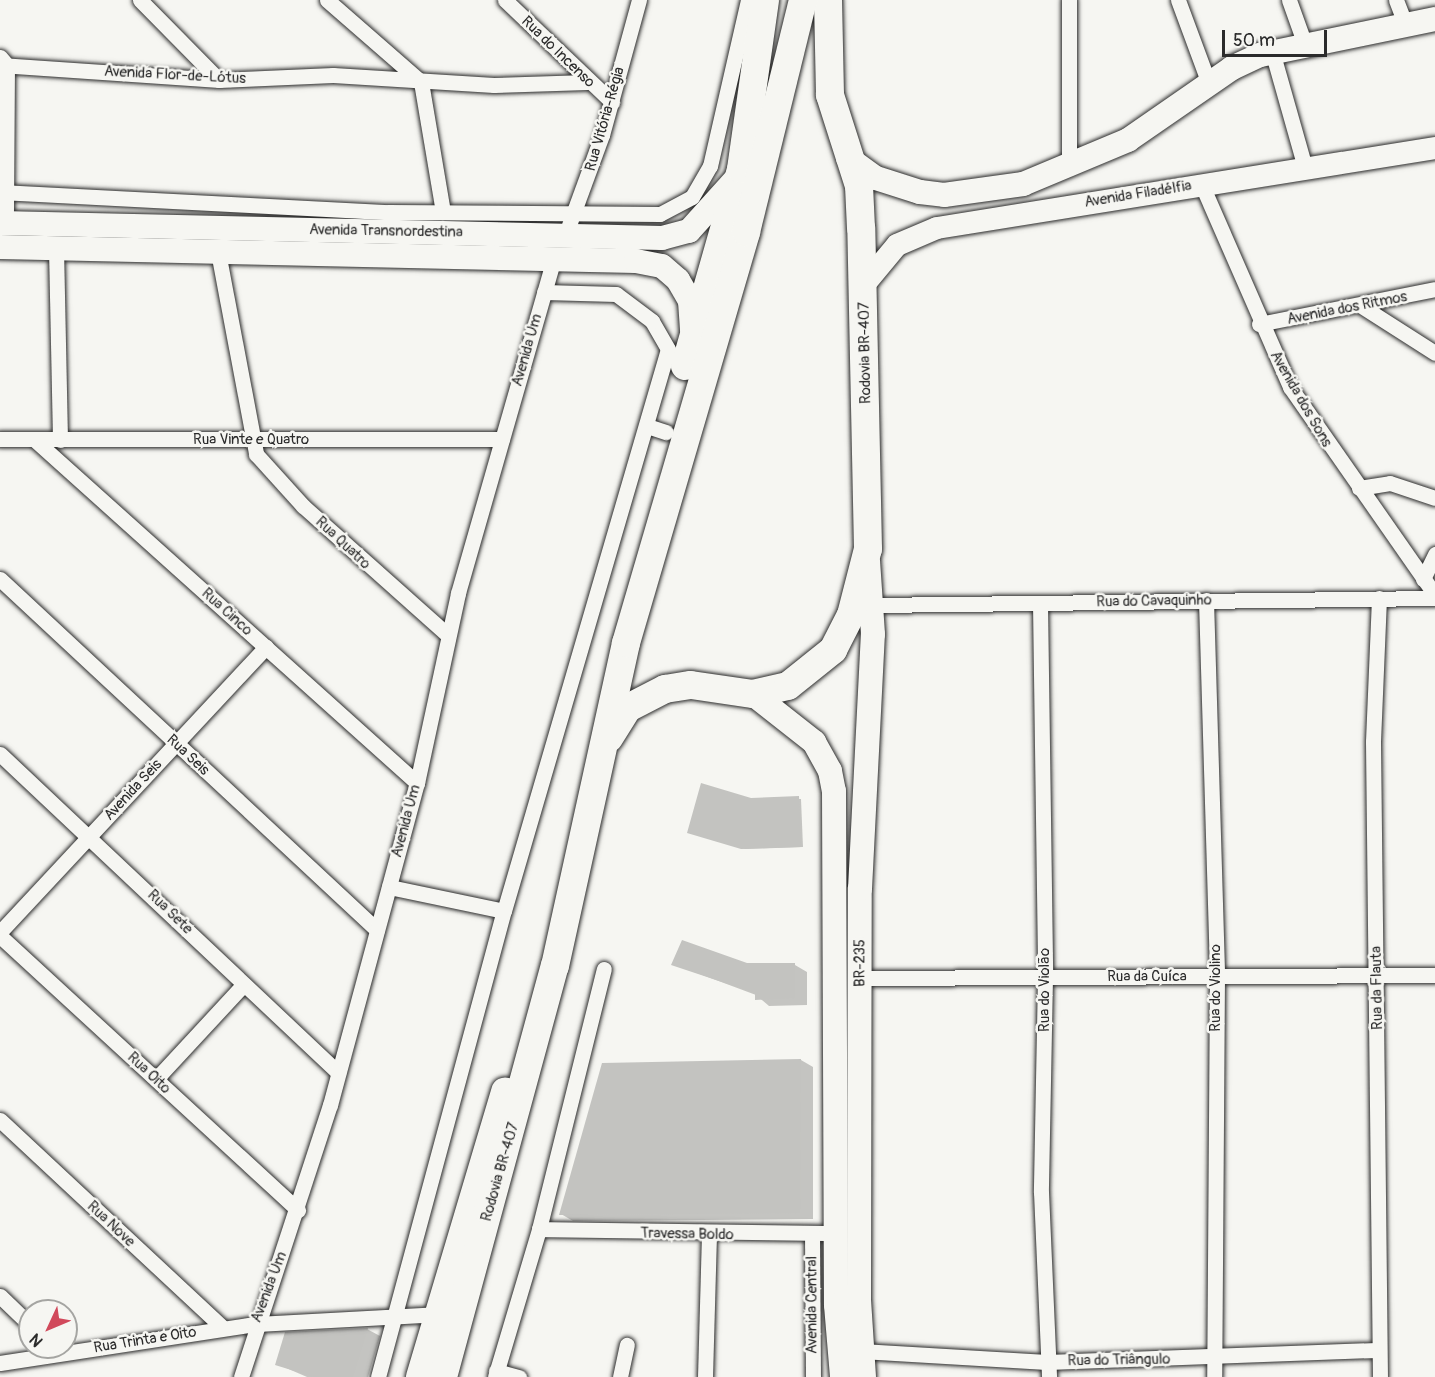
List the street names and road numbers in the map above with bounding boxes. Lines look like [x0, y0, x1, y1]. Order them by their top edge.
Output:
street label: Rua do Incenso [518, 12, 598, 92]
street label: Avenida Flor-de-Lótus [104, 62, 246, 88]
street label: Rua Vitória-Régia [582, 65, 628, 173]
street label: Avenida Filadélfia [1083, 177, 1193, 211]
street label: Avenida Transnordestina [309, 221, 463, 241]
street label: Avenida dos Ritmos [1285, 288, 1409, 328]
street label: Rodovia BR-407 [855, 302, 875, 404]
street label: Avenida Um [508, 312, 546, 388]
street label: Avenida dos Sons [1266, 348, 1336, 450]
street label: Rua Vinte e Quatro [193, 431, 309, 449]
street label: Rua Quatro [312, 513, 374, 573]
street label: Rua Cinco [198, 584, 256, 640]
street label: Rua do Cavaquinho [1096, 591, 1212, 611]
street label: Rua Seis [163, 731, 213, 779]
street label: Avenida Seis [100, 756, 166, 824]
street label: Avenida Um [388, 783, 424, 859]
street label: Rua Sete [144, 886, 196, 938]
street label: BR-235 [851, 939, 869, 987]
street label: Rua do Violino [1207, 944, 1225, 1032]
street label: Rua da Flauta [1367, 946, 1387, 1030]
street label: Rua do Violão [1036, 948, 1054, 1032]
street label: Rua da Cuíca [1107, 968, 1187, 986]
street label: Rua Oito [124, 1048, 174, 1098]
street label: Rodovia BR-407 [477, 1121, 523, 1223]
street label: Rua Nove [83, 1197, 139, 1251]
street label: Travessa Boldo [640, 1224, 734, 1244]
street label: Avenida Um [247, 1249, 291, 1325]
street label: Avenida Central [803, 1256, 821, 1354]
street label: Rua Trinta e Oito [92, 1323, 198, 1357]
street label: Rua do Triângulo [1067, 1350, 1171, 1370]

